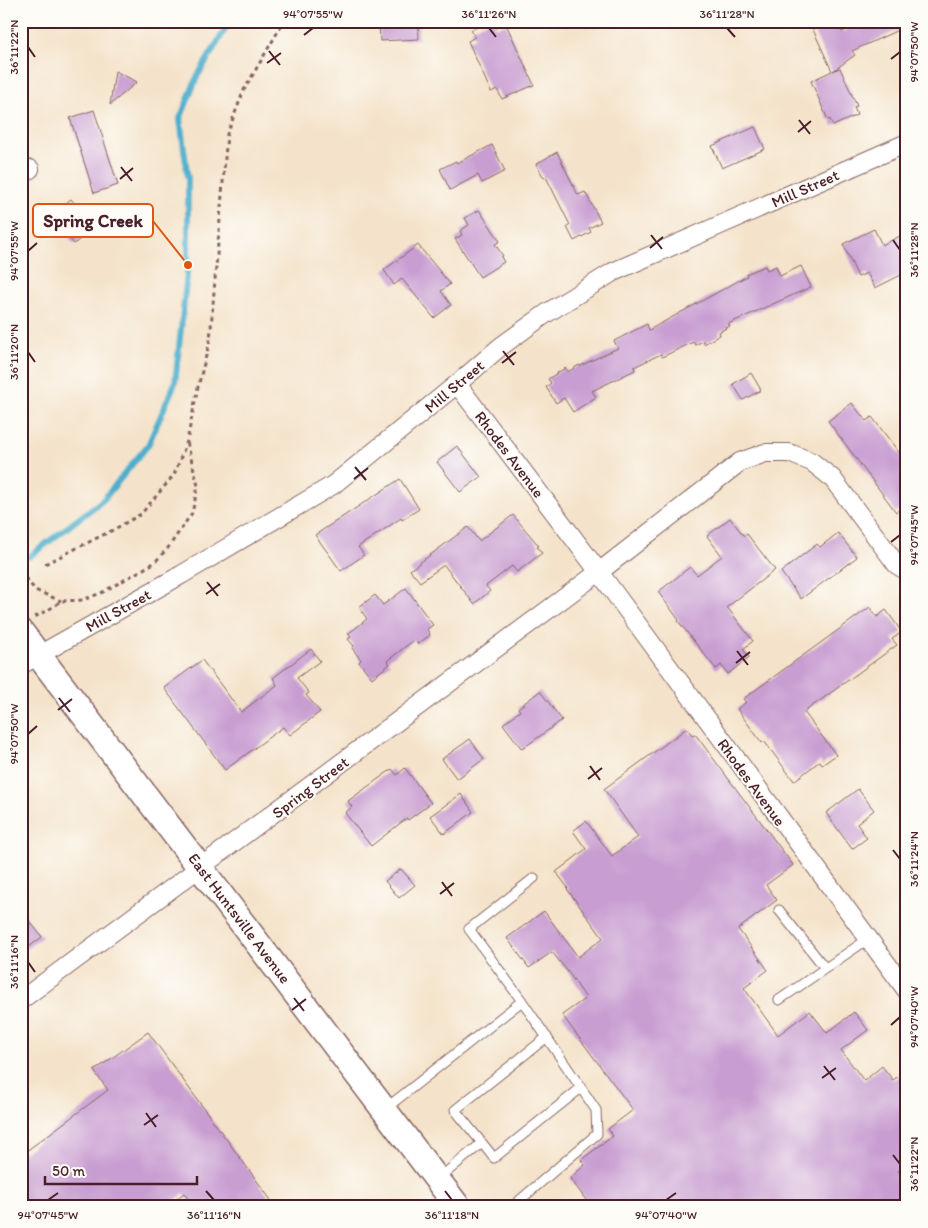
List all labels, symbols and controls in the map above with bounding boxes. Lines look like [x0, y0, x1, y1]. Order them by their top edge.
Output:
text: 94°07'55"W [283, 7, 343, 21]
text: 36°11'26"N [462, 7, 516, 21]
text: 36°11'28"N [699, 7, 755, 21]
text: 36°11'22"N [7, 20, 21, 74]
text: 94°07'50"W [907, 22, 921, 82]
street label: Mill Street [768, 165, 842, 212]
callout: Spring Creek [33, 204, 153, 237]
text: Spring Creek [43, 210, 143, 232]
text: 94°07'55"W [7, 221, 21, 281]
text: 36°11'28"N [907, 222, 921, 278]
text: 36°11'20"N [7, 324, 21, 380]
street label: Mill Street [421, 356, 488, 417]
street label: Rhodes Avenue [471, 407, 548, 501]
text: 94°07'45"W [907, 505, 921, 565]
street label: Mill Street [82, 585, 154, 636]
text: 94°07'50"W [7, 704, 21, 764]
street label: Rhodes Avenue [713, 735, 790, 830]
street label: Spring Street [268, 752, 352, 822]
text: 36°11'24"N [907, 831, 921, 887]
street label: East Huntsville Avenue [184, 849, 295, 987]
text: 36°11'16"N [7, 935, 21, 989]
text: 94°07'40"W [907, 986, 921, 1048]
text: 36°11'22"N [907, 1137, 921, 1191]
scale bar [45, 1153, 198, 1185]
text: 50 m [52, 1162, 85, 1180]
text: 94°07'45"W [18, 1208, 78, 1222]
text: 36°11'16"N [187, 1208, 241, 1222]
text: 36°11'18"N [425, 1208, 479, 1222]
text: 94°07'40"W [635, 1208, 697, 1222]

